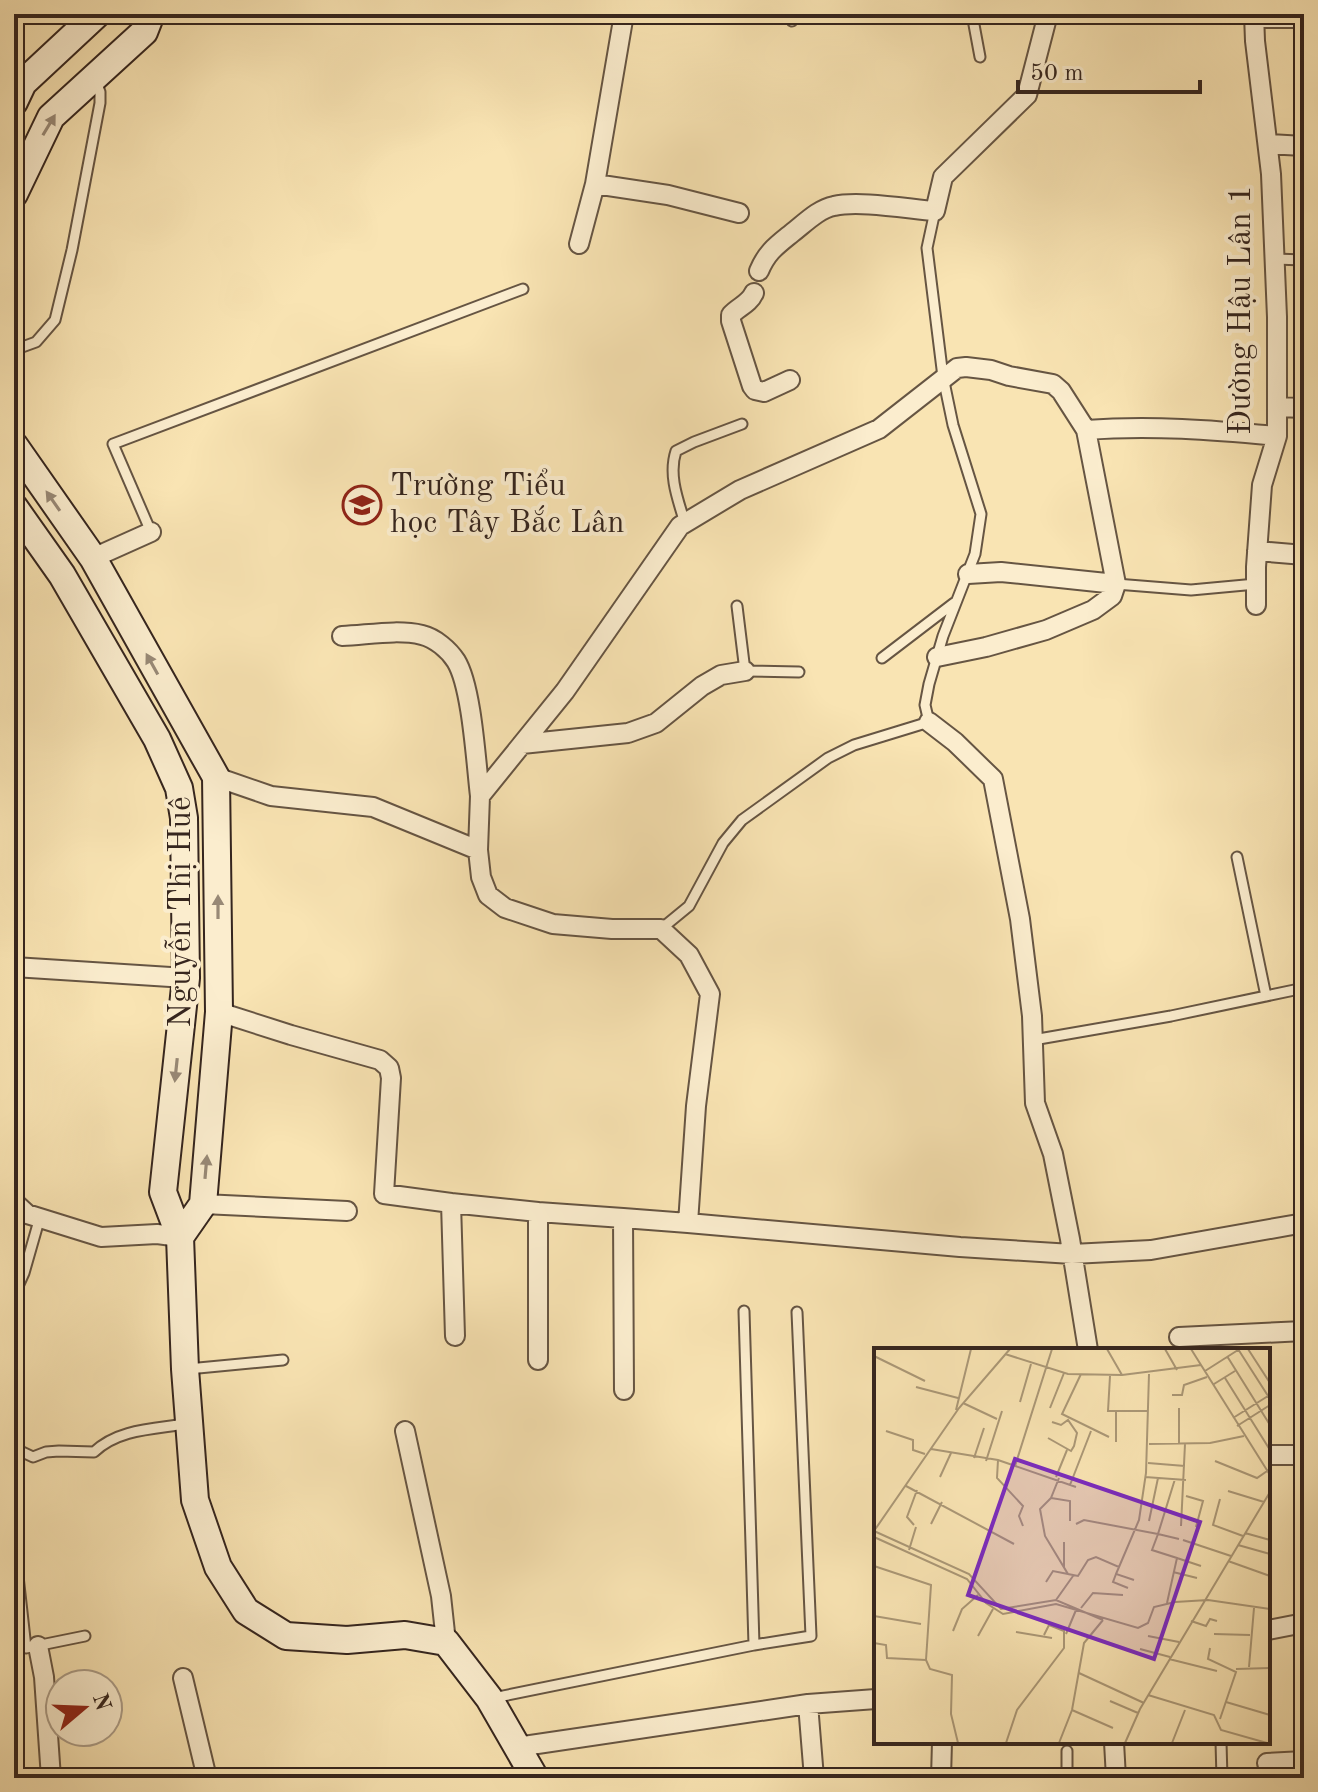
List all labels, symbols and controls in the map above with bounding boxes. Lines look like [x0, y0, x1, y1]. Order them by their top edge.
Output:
scale bar [1018, 44, 1200, 94]
text: 50 m [1030, 62, 1084, 86]
one-way arrow [42, 114, 56, 136]
street label: Đường Hậu Lân 1 [1226, 185, 1258, 435]
place label: Trường Tiểu học Tây Bắc Lân [390, 468, 624, 540]
school or university icon: Trường Tiểu học Tây Bắc Lân [341, 484, 383, 526]
one-way arrow [46, 491, 61, 512]
one-way arrow [146, 652, 159, 675]
street label: Nguyễn Thị Huê [164, 796, 198, 1028]
one-way arrow [212, 894, 224, 919]
one-way arrow [170, 1058, 183, 1083]
one-way arrow [200, 1154, 213, 1179]
inset map [874, 1348, 1270, 1744]
north arrow [44, 1668, 124, 1748]
text: N [88, 1691, 114, 1714]

